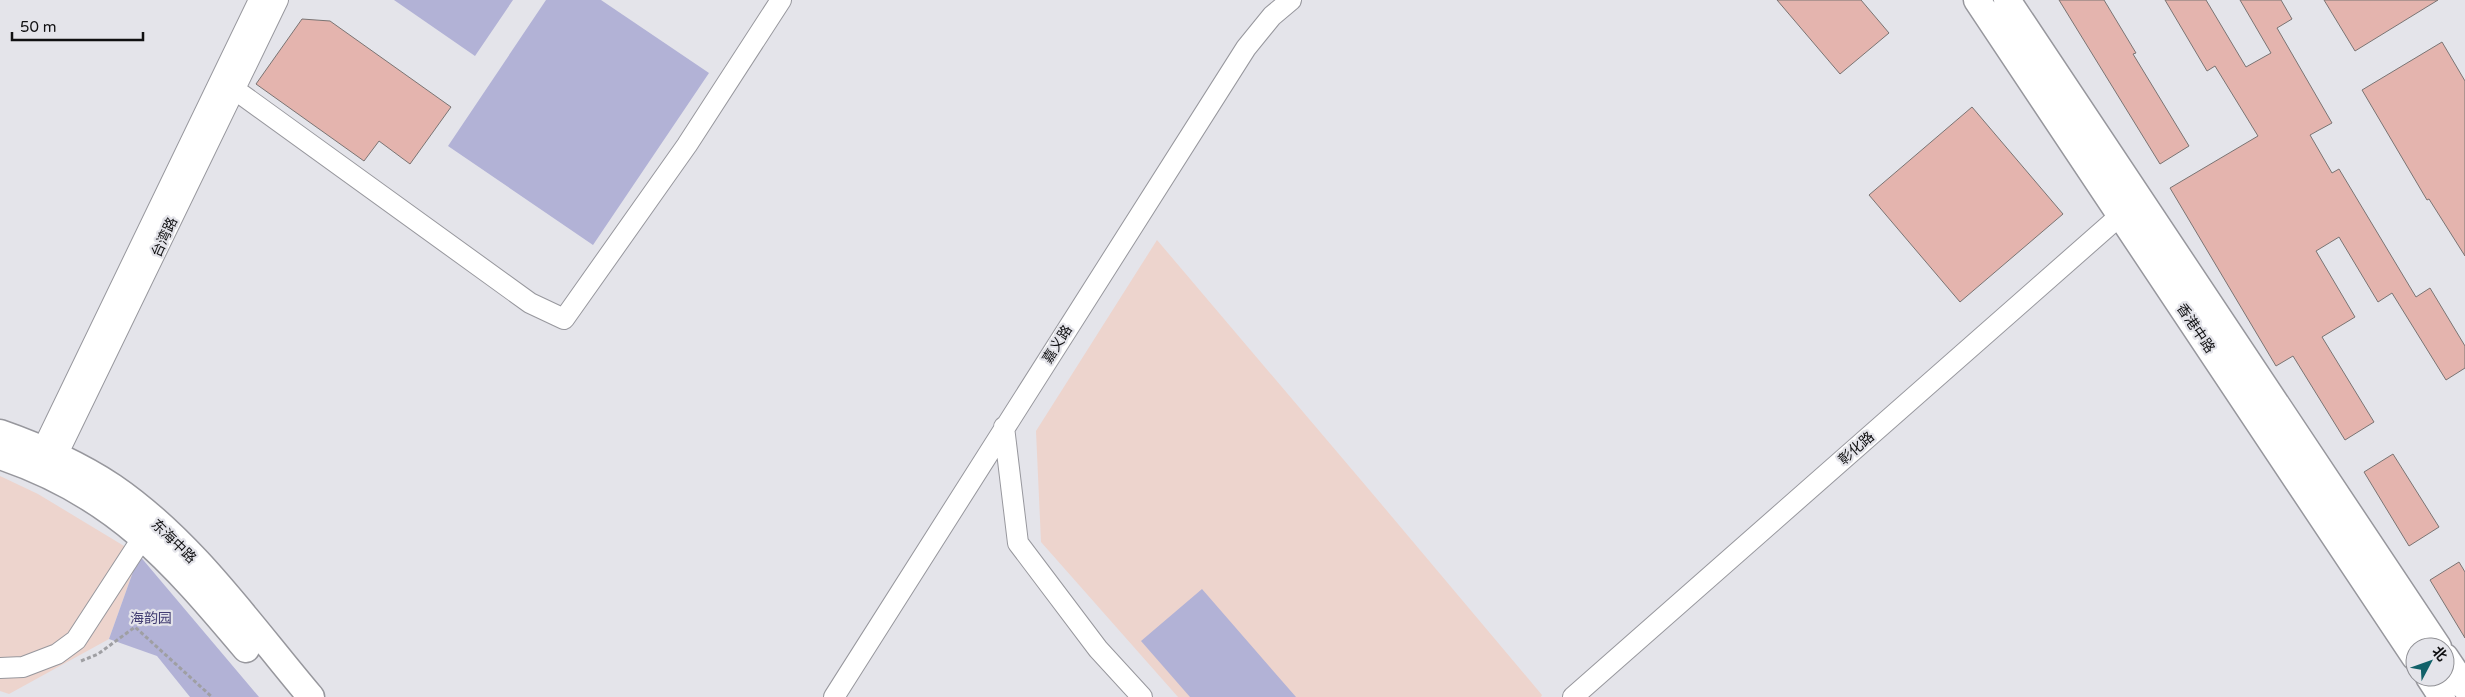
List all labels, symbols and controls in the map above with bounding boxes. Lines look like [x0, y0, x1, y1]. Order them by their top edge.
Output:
scale bar [12, 10, 144, 42]
text: 50 m [20, 18, 57, 36]
street label: 台湾路 [148, 215, 181, 260]
street label: 香港中路 [2173, 300, 2218, 356]
street label: 嘉义路 [1039, 322, 1076, 367]
street label: 彰化路 [1835, 428, 1878, 469]
street label: 东海中路 [148, 516, 200, 567]
park label: 海韵园 [130, 610, 172, 627]
north arrow [2405, 637, 2455, 687]
text: 北 [2428, 643, 2450, 665]

